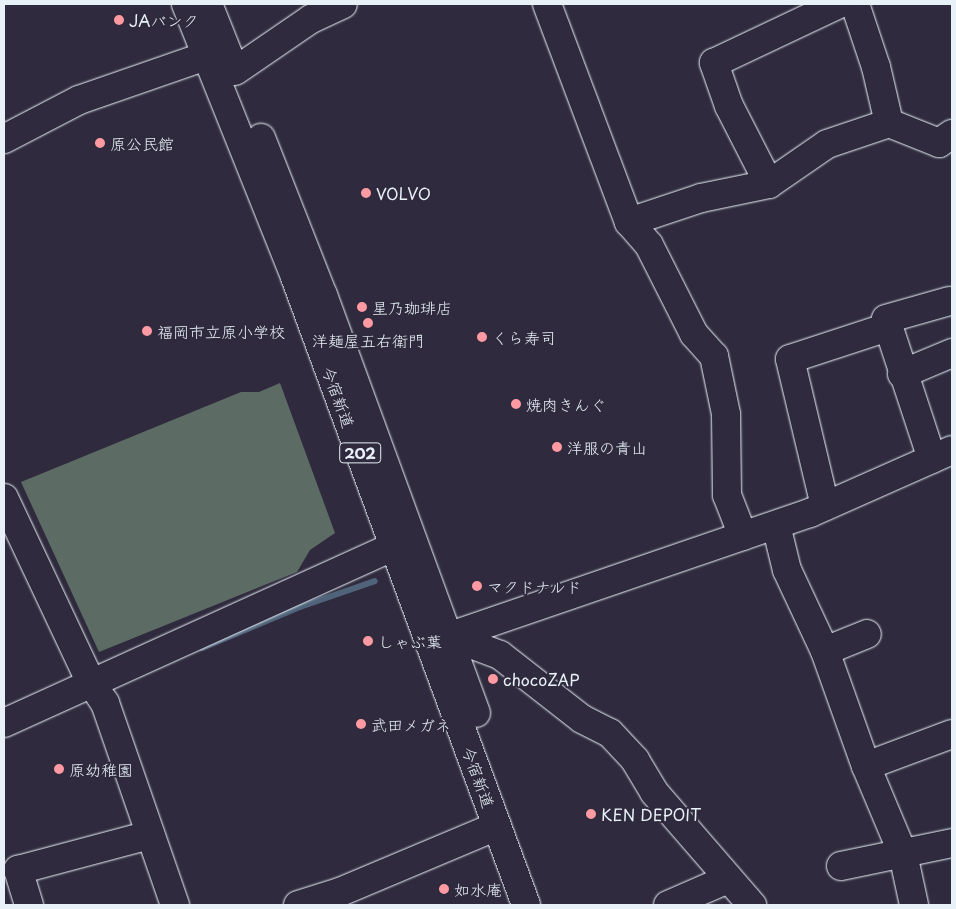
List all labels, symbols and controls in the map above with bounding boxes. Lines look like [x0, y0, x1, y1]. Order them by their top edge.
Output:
place label: JAバンク [129, 10, 199, 30]
marker: JAバンク [113, 14, 125, 26]
place label: 原公民館 [110, 133, 174, 153]
marker: 原公民館 [94, 137, 106, 149]
place label: VOLVO [376, 183, 431, 203]
marker: VOLVO [360, 187, 372, 199]
place label: 星乃珈琲店 [372, 297, 452, 317]
marker: 星乃珈琲店 [356, 301, 368, 313]
marker: 洋麺屋五右衛門 [362, 317, 374, 329]
place label: 福岡市立原小学校 [157, 321, 285, 341]
marker: 福岡市立原小学校 [141, 325, 153, 337]
place label: くら寿司 [492, 327, 556, 347]
place label: 洋麺屋五右衛門 [312, 330, 424, 350]
marker: くら寿司 [476, 331, 488, 343]
street label: 今宿新道 [319, 364, 359, 430]
place label: 焼肉きんぐ [526, 394, 606, 414]
marker: 焼肉きんぐ [510, 398, 522, 410]
place label: 洋服の青山 [567, 437, 647, 457]
road number: 202 [339, 440, 381, 466]
marker: 洋服の青山 [551, 441, 563, 453]
place label: マクドナルド [487, 576, 583, 596]
marker: マクドナルド [471, 580, 483, 592]
place label: しゃぶ葉 [378, 631, 442, 651]
marker: しゃぶ葉 [362, 635, 374, 647]
place label: chocoZAP [503, 669, 579, 689]
marker: chocoZAP [487, 673, 499, 685]
place label: 武田メガネ [371, 714, 451, 734]
marker: 武田メガネ [355, 718, 367, 730]
street label: 今宿新道 [459, 744, 499, 810]
place label: 原幼稚園 [69, 759, 133, 779]
marker: 原幼稚園 [53, 763, 65, 775]
place label: KEN DEPOIT [601, 804, 700, 824]
marker: KEN DEPOIT [585, 808, 597, 820]
place label: 如水庵 [454, 879, 502, 899]
marker: 如水庵 [438, 883, 450, 895]

